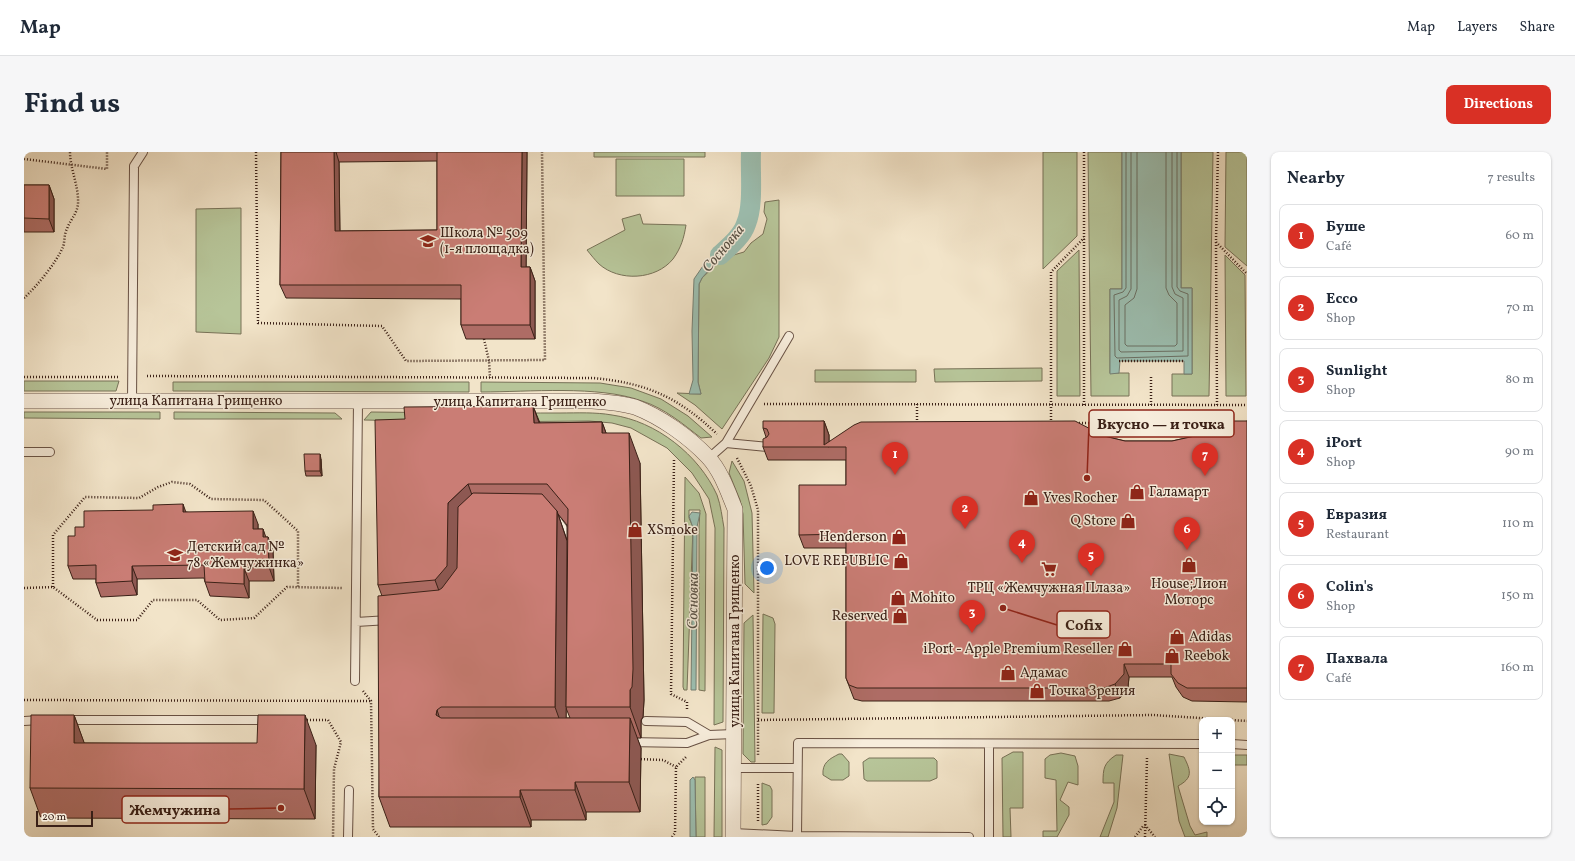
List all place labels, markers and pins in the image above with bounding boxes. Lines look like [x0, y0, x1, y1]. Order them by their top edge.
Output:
place label: Школа № 509 (1-я площадка) [440, 224, 534, 259]
school or university icon: Школа № 509 (1-я площадка) [419, 232, 437, 250]
callout: Вкусно — и точка [1089, 410, 1234, 437]
pin: 1 [882, 442, 908, 475]
pin: 7 [1192, 443, 1218, 476]
shop icon: Галамарт [1128, 483, 1146, 501]
place label: Галамарт [1149, 483, 1209, 502]
shop icon: Yves Rocher [1022, 489, 1040, 507]
place label: Yves Rocher [1043, 489, 1117, 508]
pin: 2 [952, 496, 978, 529]
place label: Q Store [1071, 512, 1116, 531]
shop icon: Q Store [1119, 512, 1137, 530]
pin: 6 [1174, 517, 1200, 550]
shop icon: XSmoke [626, 521, 644, 539]
place label: XSmoke [647, 521, 698, 540]
place label: Henderson [819, 528, 887, 547]
shop icon: Henderson [890, 528, 908, 546]
pin: 4 [1009, 530, 1035, 563]
place label: Детский сад № 78 «Жемчужинка» [187, 538, 304, 573]
pin: 5 [1078, 543, 1104, 576]
school or university icon: Детский сад № 78 «Жемчужинка» [166, 546, 184, 564]
place label: LOVE REPUBLIC [784, 552, 889, 571]
shop icon: LOVE REPUBLIC [892, 552, 910, 570]
shop icon: House;Лион Моторс [1180, 556, 1198, 574]
supermarket icon: ТРЦ «Жемчужная Плаза» [1040, 560, 1058, 578]
place label: House;Лион Моторс [1151, 575, 1228, 610]
place label: ТРЦ «Жемчужная Плаза» [968, 579, 1130, 598]
shop icon: Mohito [889, 589, 907, 607]
place label: Mohito [910, 589, 955, 608]
pin: 3 [959, 600, 985, 633]
place label: Reserved [832, 607, 888, 626]
shop icon: Reserved [891, 607, 909, 625]
callout: Cofix [1057, 611, 1110, 638]
shop icon: Adidas [1168, 628, 1186, 646]
place label: Adidas [1189, 628, 1232, 647]
place label: iPort - Apple Premium Reseller [923, 640, 1113, 659]
shop icon: iPort - Apple Premium Reseller [1116, 640, 1134, 658]
shop icon: Reebok [1163, 647, 1181, 665]
place label: Reebok [1184, 647, 1230, 666]
shop icon: Адамас [999, 664, 1017, 682]
place label: Адамас [1020, 664, 1068, 683]
shop icon: Точка Зрения [1028, 682, 1046, 700]
place label: Точка Зрения [1049, 682, 1135, 701]
callout: Жемчужина [122, 796, 229, 823]

